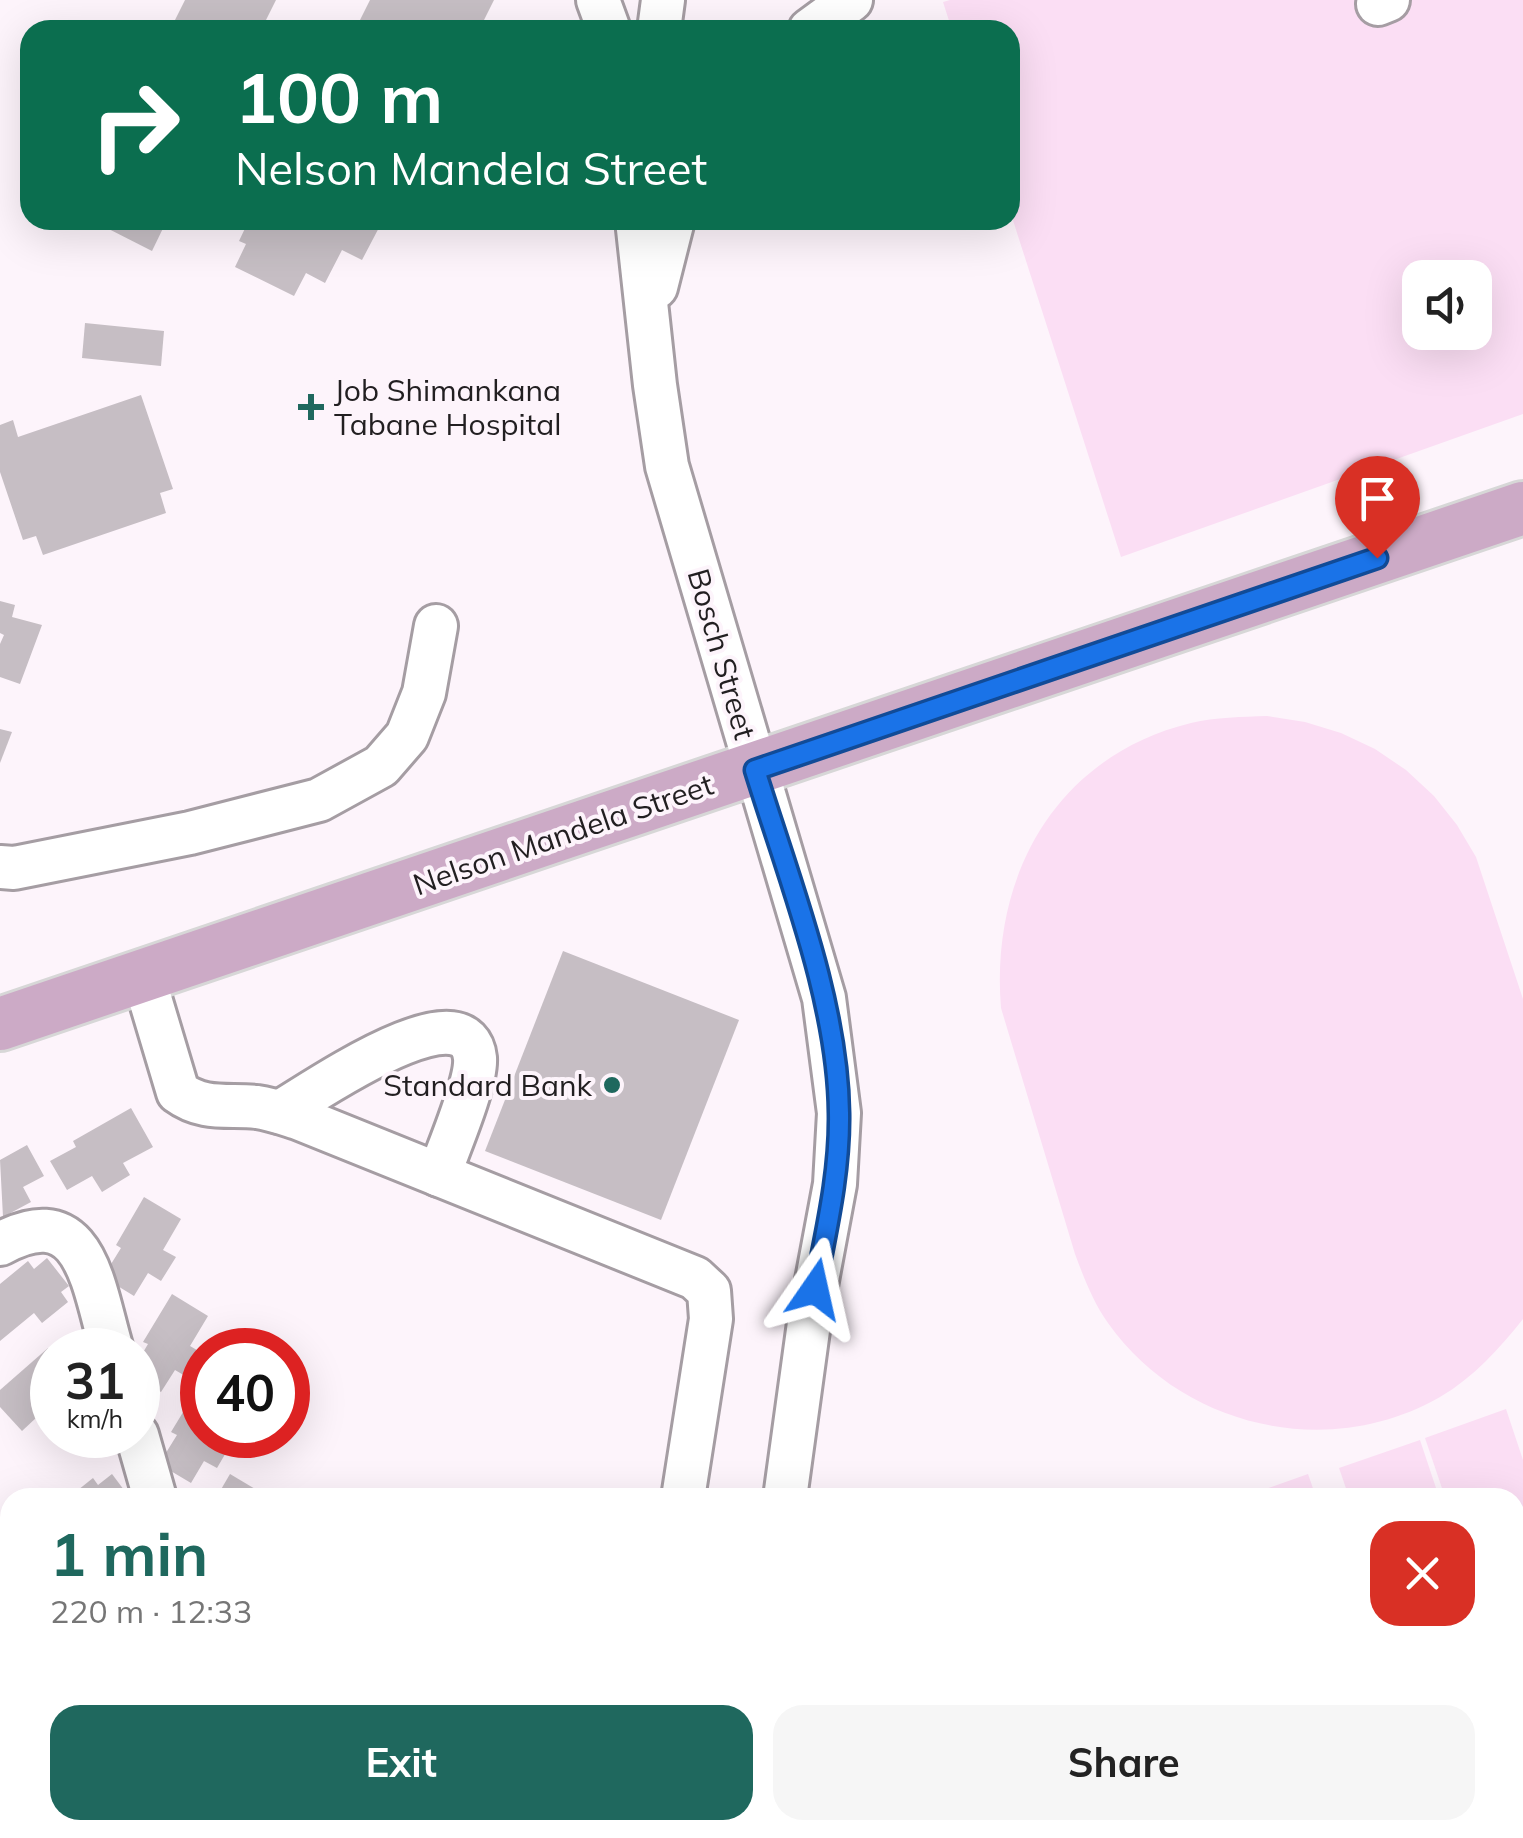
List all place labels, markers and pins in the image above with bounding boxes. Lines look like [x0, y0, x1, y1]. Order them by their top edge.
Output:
place label: Job Shimankana Tabane Hospital [334, 371, 561, 443]
marker: Job Shimankana Tabane Hospital [298, 394, 324, 420]
pin [1335, 456, 1420, 559]
place label: Standard Bank [383, 1066, 593, 1104]
marker: Standard Bank [601, 1074, 623, 1096]

